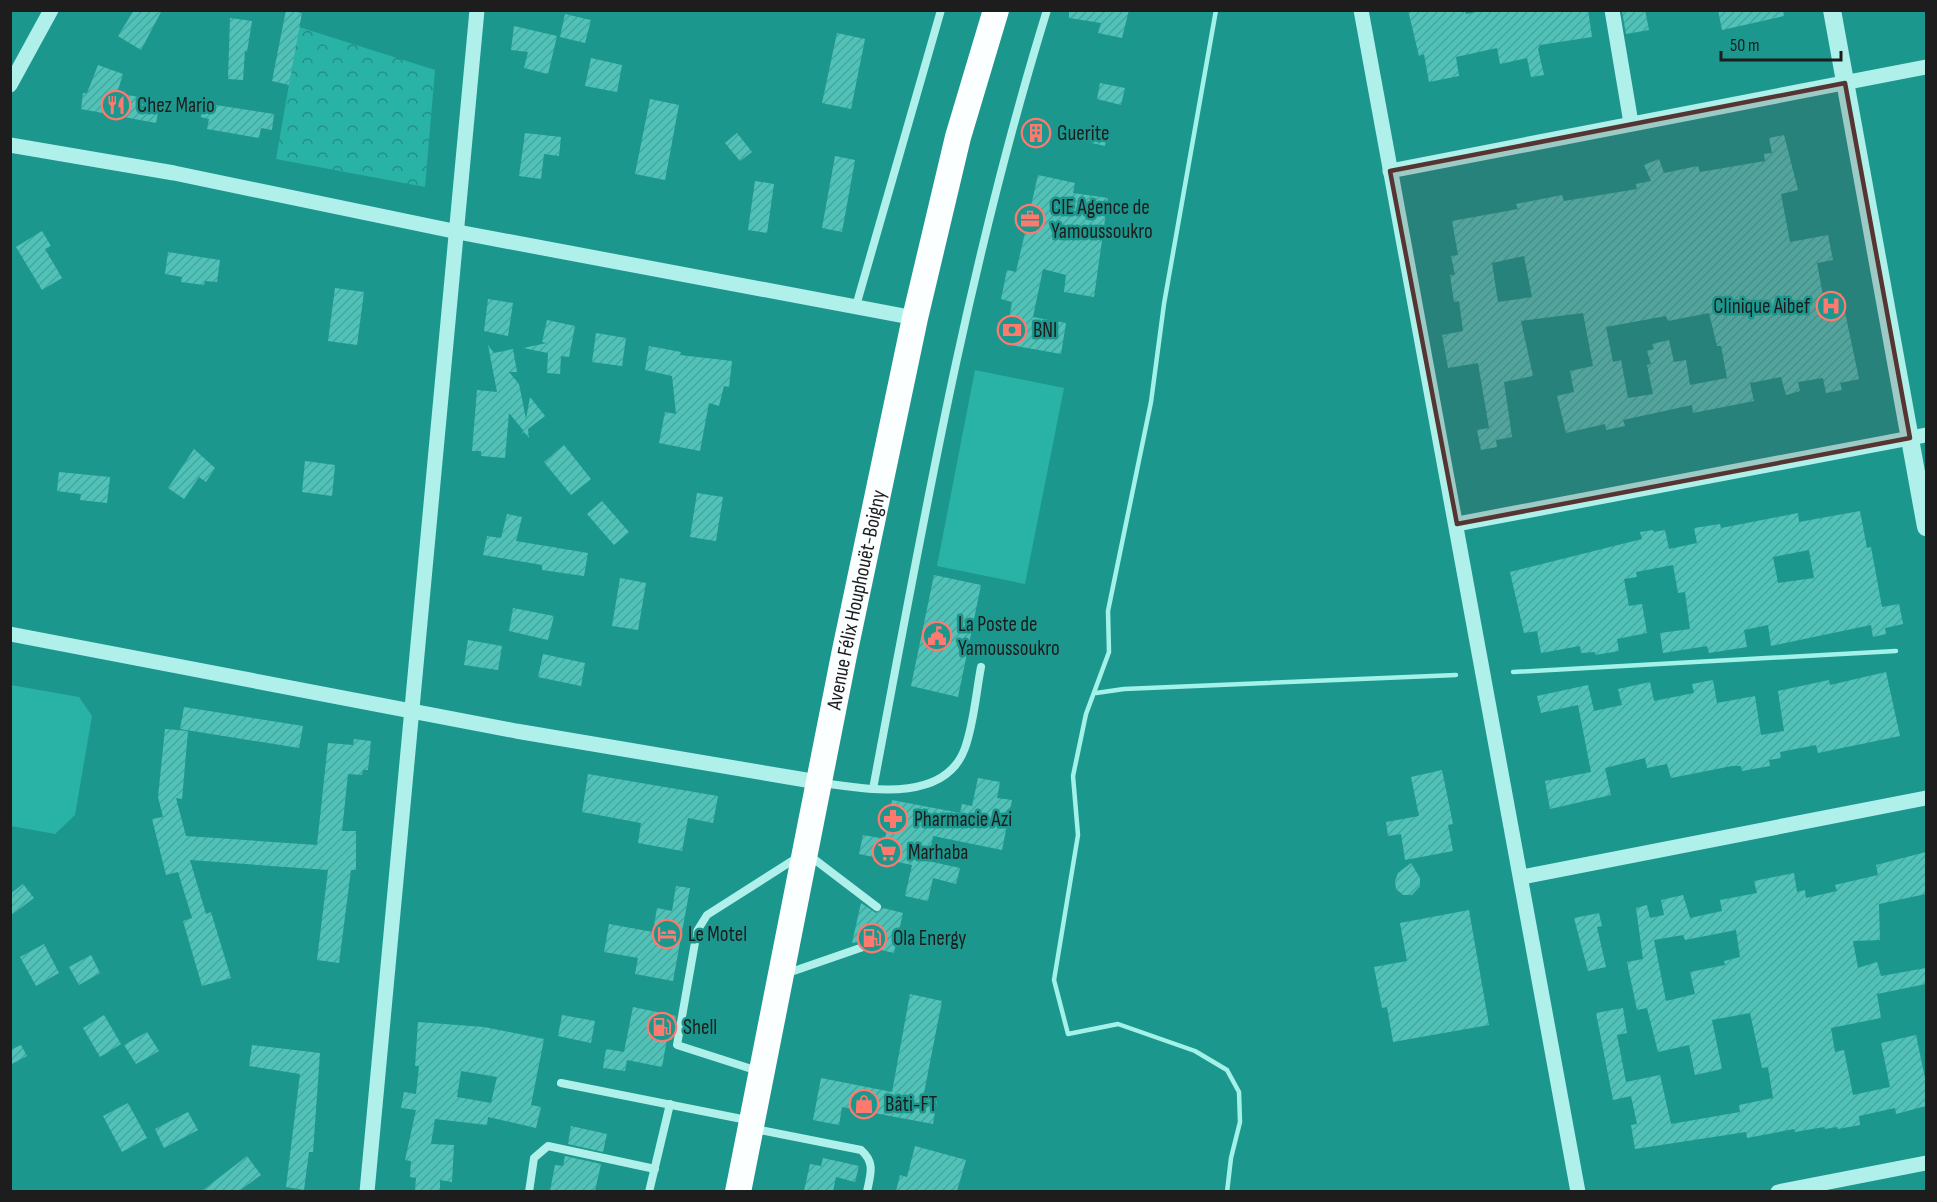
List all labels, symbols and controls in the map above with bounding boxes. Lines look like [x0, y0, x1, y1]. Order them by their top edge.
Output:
scale bar [1721, 24, 1841, 62]
text: 50 m [1730, 35, 1760, 56]
restaurant icon: Chez Mario [100, 89, 132, 121]
place label: Chez Mario [137, 93, 215, 118]
building icon: Guerite [1020, 117, 1052, 149]
place label: Guerite [1057, 121, 1109, 146]
place label: CIE Agence de Yamoussoukro [1051, 195, 1153, 244]
office icon: CIE Agence de Yamoussoukro [1014, 203, 1046, 235]
hospital icon: Clinique Aibef [1815, 290, 1847, 322]
place label: Clinique Aibef [1713, 294, 1811, 319]
bank icon: BNI [996, 314, 1028, 346]
place label: BNI [1033, 318, 1057, 343]
street label: Avenue Félix Houphouët-Boigny [821, 488, 891, 713]
place label: La Poste de Yamoussoukro [958, 612, 1060, 661]
public building icon: La Poste de Yamoussoukro [921, 620, 953, 652]
pharmacy icon: Pharmacie Azi [877, 803, 909, 835]
place label: Pharmacie Azi [914, 807, 1012, 832]
supermarket icon: Marhaba [871, 836, 903, 868]
place label: Marhaba [908, 840, 968, 865]
hotel icon: Le Motel [651, 918, 683, 950]
place label: Le Motel [688, 922, 747, 947]
fuel station icon: Ola Energy [856, 922, 888, 954]
place label: Ola Energy [893, 926, 966, 951]
fuel station icon: Shell [646, 1011, 678, 1043]
place label: Shell [683, 1015, 717, 1040]
shop icon: Bâti-FT [848, 1088, 880, 1120]
place label: Bâti-FT [885, 1092, 938, 1117]

